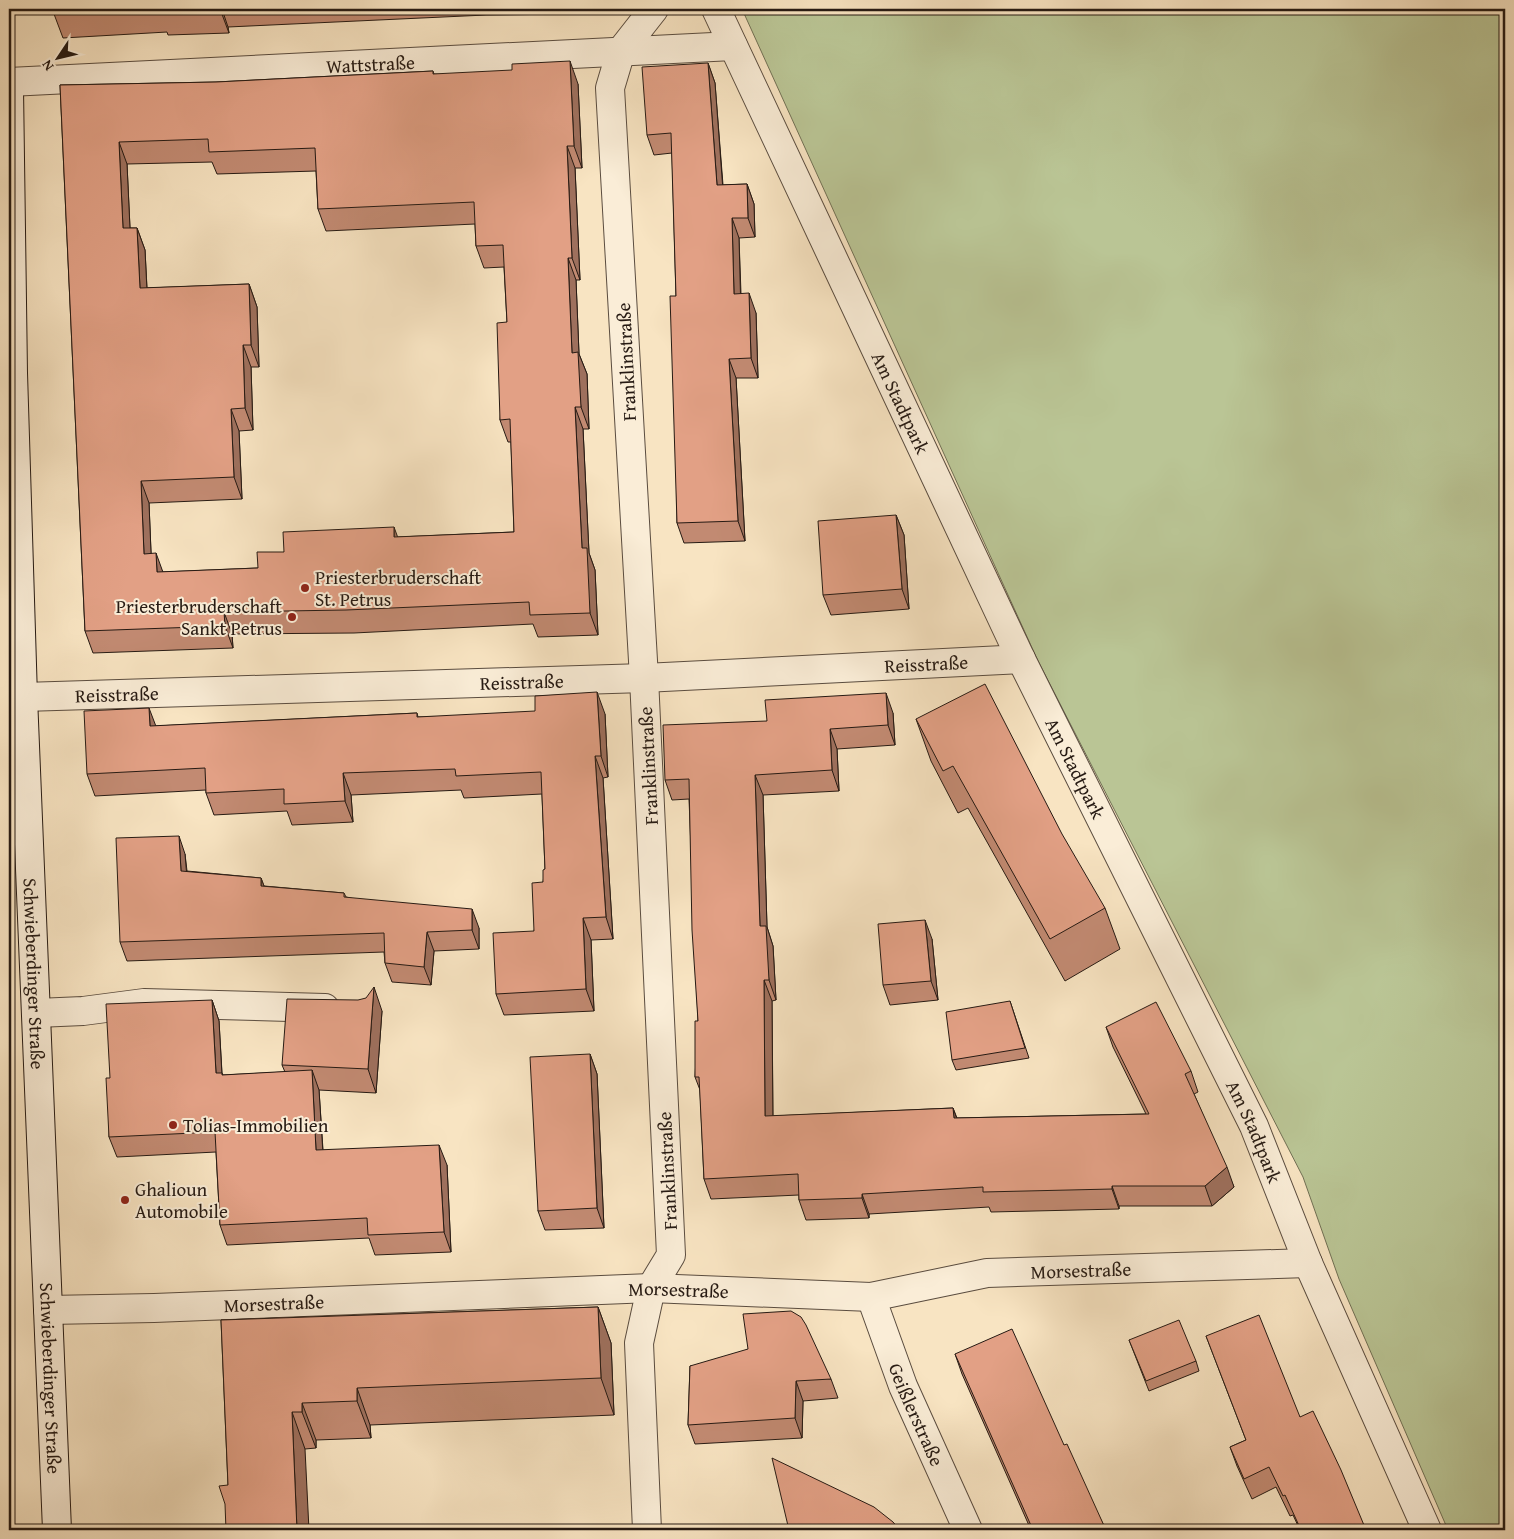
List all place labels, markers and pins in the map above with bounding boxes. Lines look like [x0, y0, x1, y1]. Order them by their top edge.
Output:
place label: Priesterbruderschaft St. Petrus [315, 563, 482, 613]
marker: Priesterbruderschaft St. Petrus [299, 582, 311, 594]
place label: Priesterbruderschaft Sankt Petrus [116, 592, 282, 642]
marker: Priesterbruderschaft Sankt Petrus [286, 611, 298, 623]
place label: Tolias-Immobilien [183, 1111, 329, 1139]
marker: Tolias-Immobilien [167, 1119, 179, 1131]
place label: Ghalioun Automobile [135, 1175, 228, 1225]
marker: Ghalioun Automobile [119, 1194, 131, 1206]

